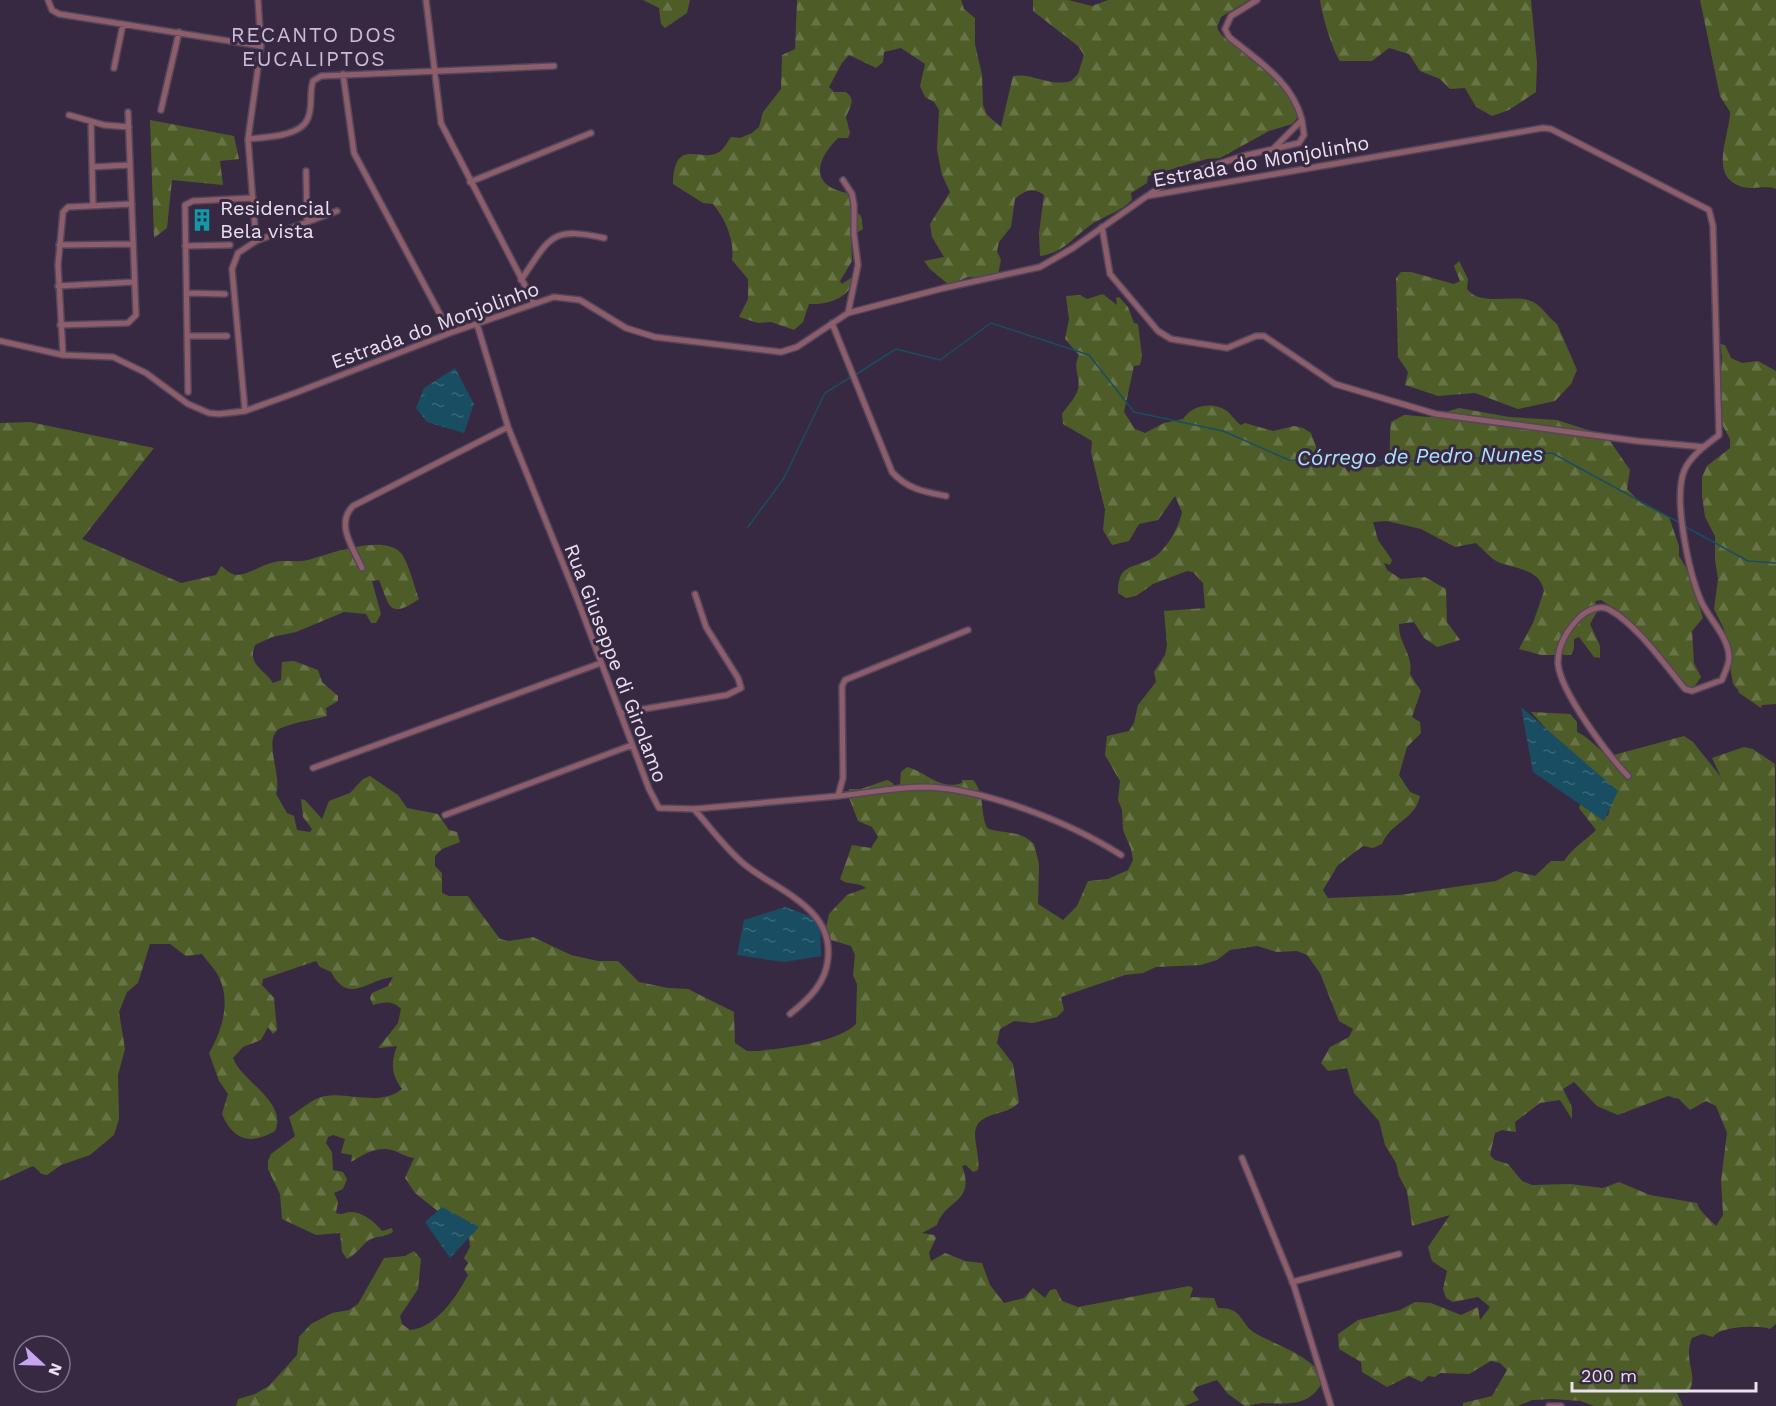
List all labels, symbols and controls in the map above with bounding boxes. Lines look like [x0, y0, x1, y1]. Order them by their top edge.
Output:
district label: RECANTO DOS EUCALIPTOS [231, 22, 397, 71]
street label: Estrada do Monjolinho [1151, 130, 1371, 192]
place label: Residencial Bela vista [220, 196, 331, 243]
building icon: Residencial Bela vista [189, 207, 215, 233]
street label: Estrada do Monjolinho [328, 276, 542, 374]
water label: Córrego de Pedro Nunes [1296, 441, 1544, 470]
street label: Rua Giuseppe di Girolamo [559, 540, 673, 786]
north arrow [12, 1334, 72, 1394]
scale bar [1572, 1355, 1756, 1393]
text: N [44, 1360, 66, 1378]
text: 200 m [1581, 1365, 1637, 1386]

